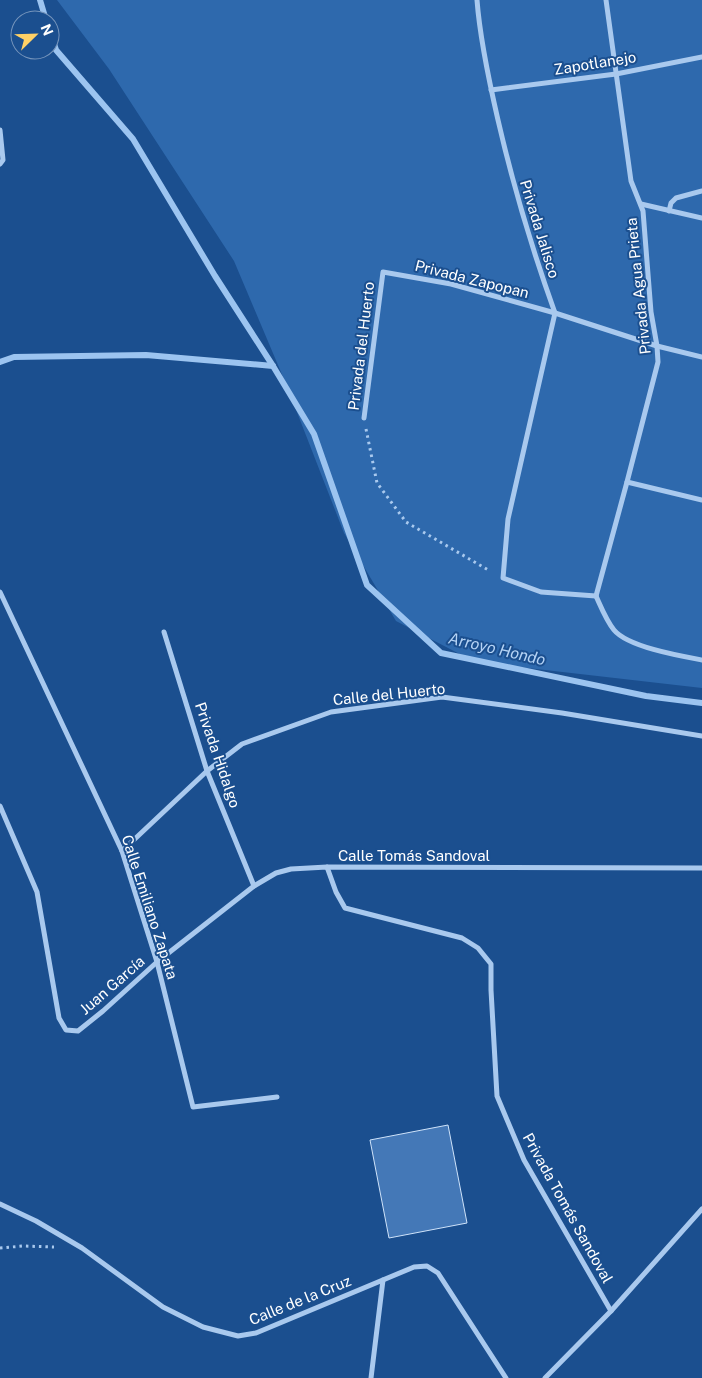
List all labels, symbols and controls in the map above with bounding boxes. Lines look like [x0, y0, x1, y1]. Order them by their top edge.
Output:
north arrow [10, 10, 60, 60]
text: N [37, 22, 56, 38]
street label: Zapotlanejo [553, 48, 637, 78]
street label: Privada Jalisco [517, 178, 563, 280]
street label: Privada Agua Prieta [622, 217, 654, 355]
street label: Privada Zapopan [413, 257, 531, 301]
street label: Privada del Huerto [345, 281, 377, 411]
water label: Arroyo Hondo [447, 629, 548, 669]
street label: Calle del Huerto [332, 680, 446, 708]
street label: Privada Hidalgo [192, 700, 244, 810]
street label: Calle Emiliano Zapata [119, 833, 181, 981]
street label: Calle Tomás Sandoval [338, 847, 490, 864]
street label: Juan García [76, 952, 148, 1018]
street label: Privada Tomás Sandoval [520, 1130, 616, 1286]
street label: Calle de la Cruz [247, 1272, 353, 1328]

